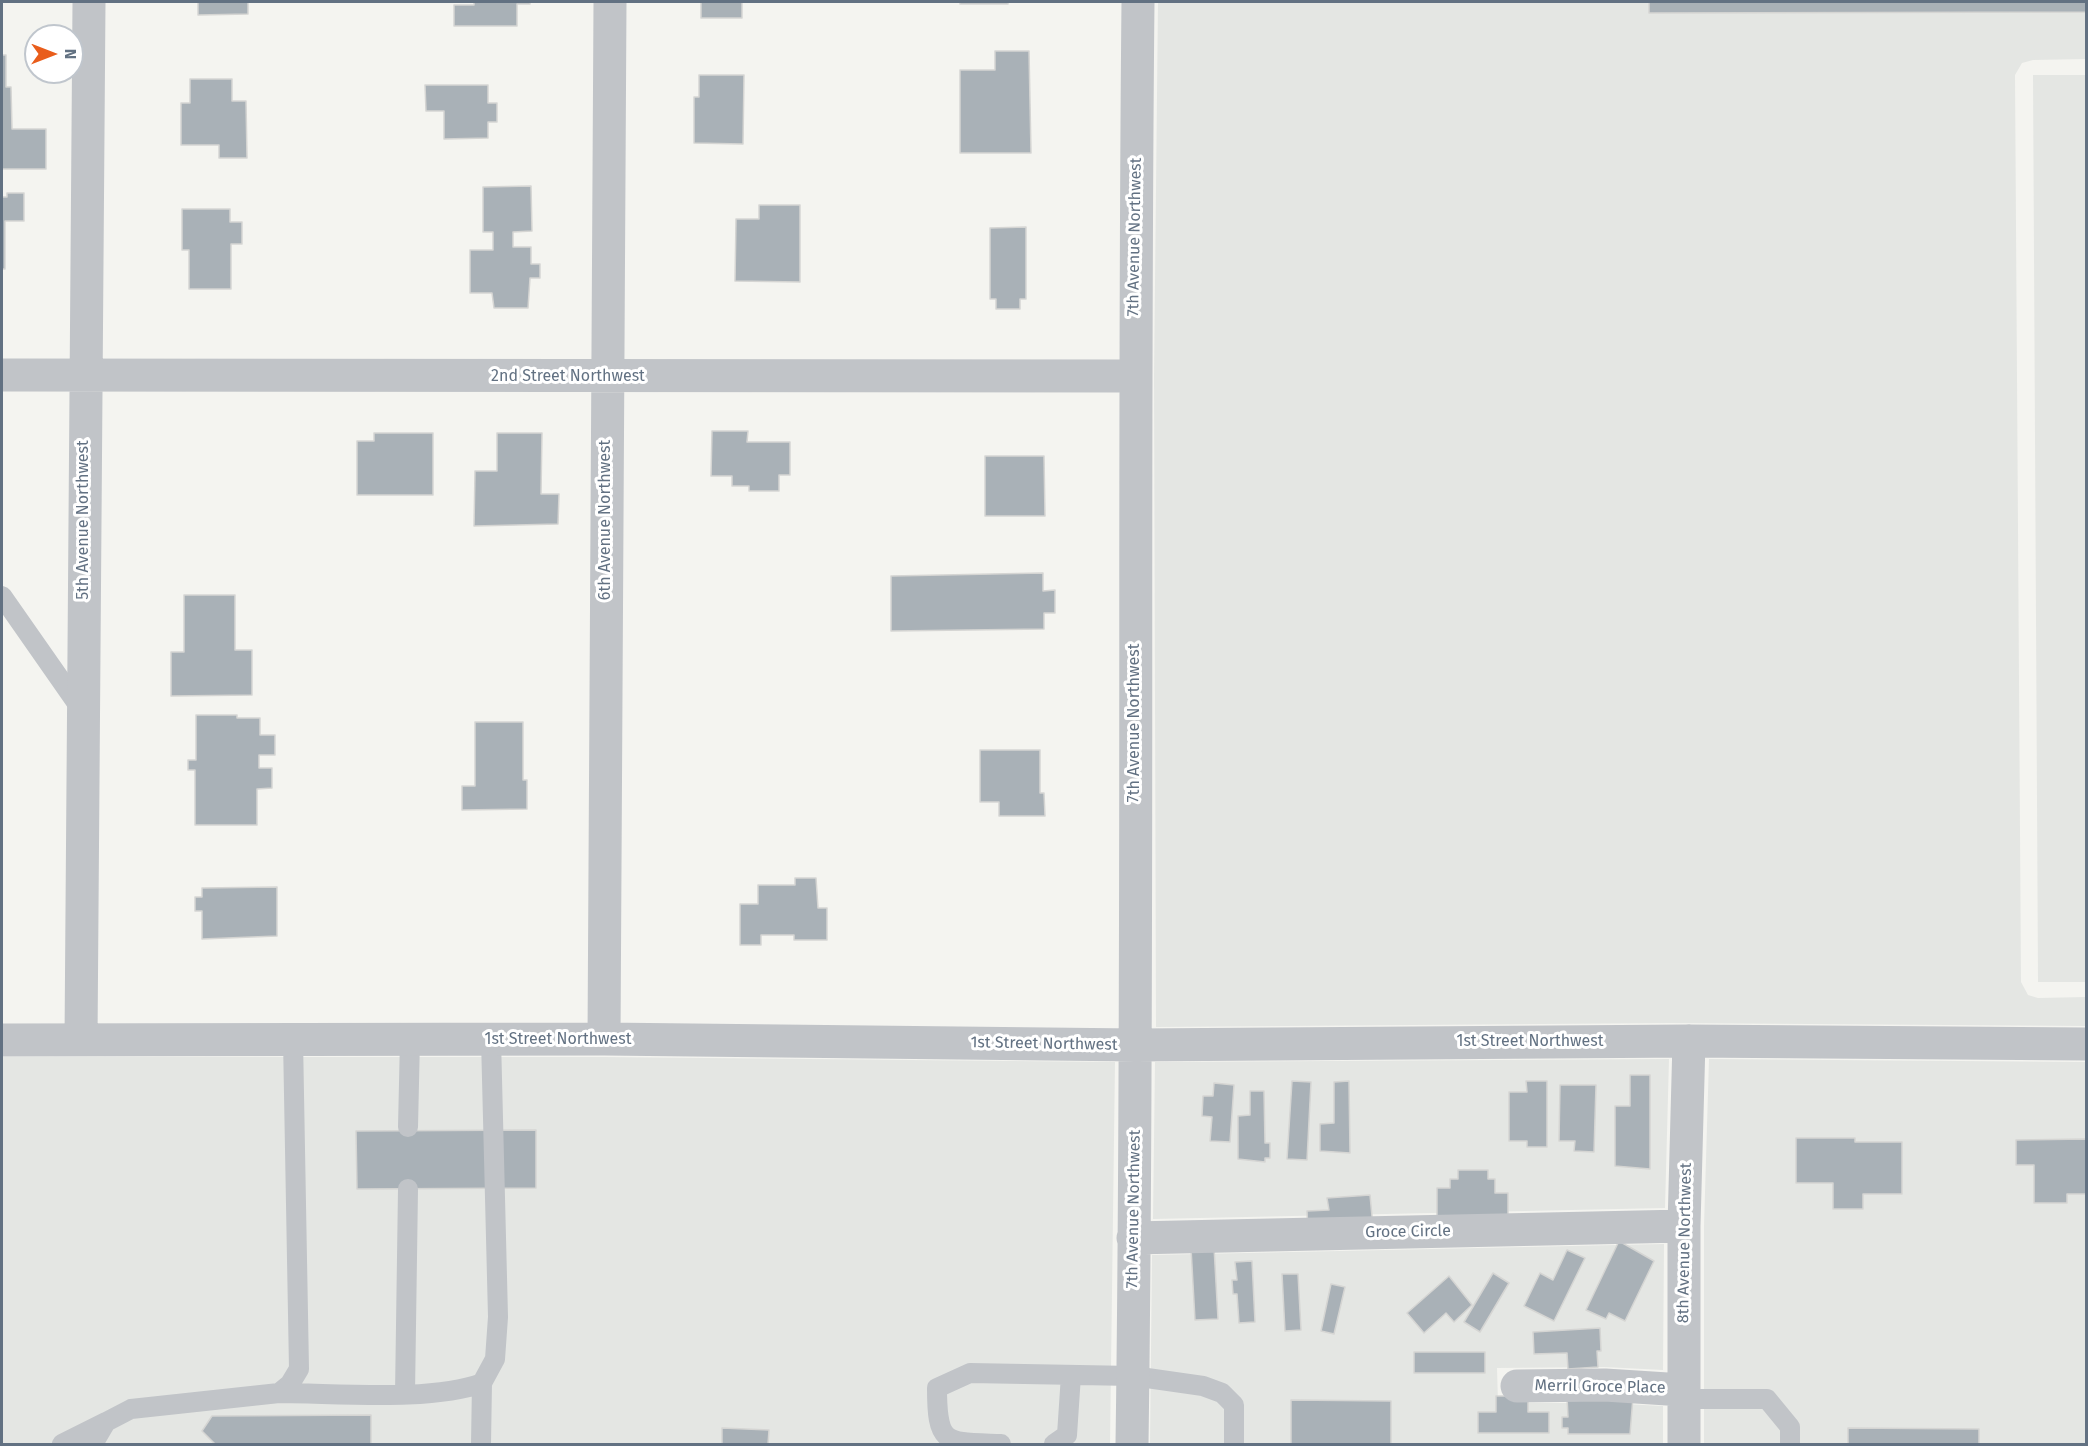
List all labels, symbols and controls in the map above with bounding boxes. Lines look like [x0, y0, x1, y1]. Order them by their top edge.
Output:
north arrow [24, 24, 84, 84]
text: N [61, 49, 80, 59]
street label: 7th Avenue Northwest [1124, 157, 1146, 317]
street label: 2nd Street Northwest [491, 367, 645, 387]
street label: 5th Avenue Northwest [74, 440, 94, 600]
street label: 6th Avenue Northwest [596, 440, 616, 600]
street label: 7th Avenue Northwest [1125, 644, 1145, 802]
street label: 1st Street Northwest [484, 1030, 632, 1050]
street label: 1st Street Northwest [1456, 1032, 1604, 1052]
street label: 1st Street Northwest [970, 1033, 1118, 1055]
street label: 7th Avenue Northwest [1123, 1129, 1145, 1289]
street label: 8th Avenue Northwest [1674, 1163, 1696, 1323]
street label: Groce Circle [1365, 1222, 1451, 1242]
street label: Merril Groce Place [1534, 1376, 1666, 1398]

